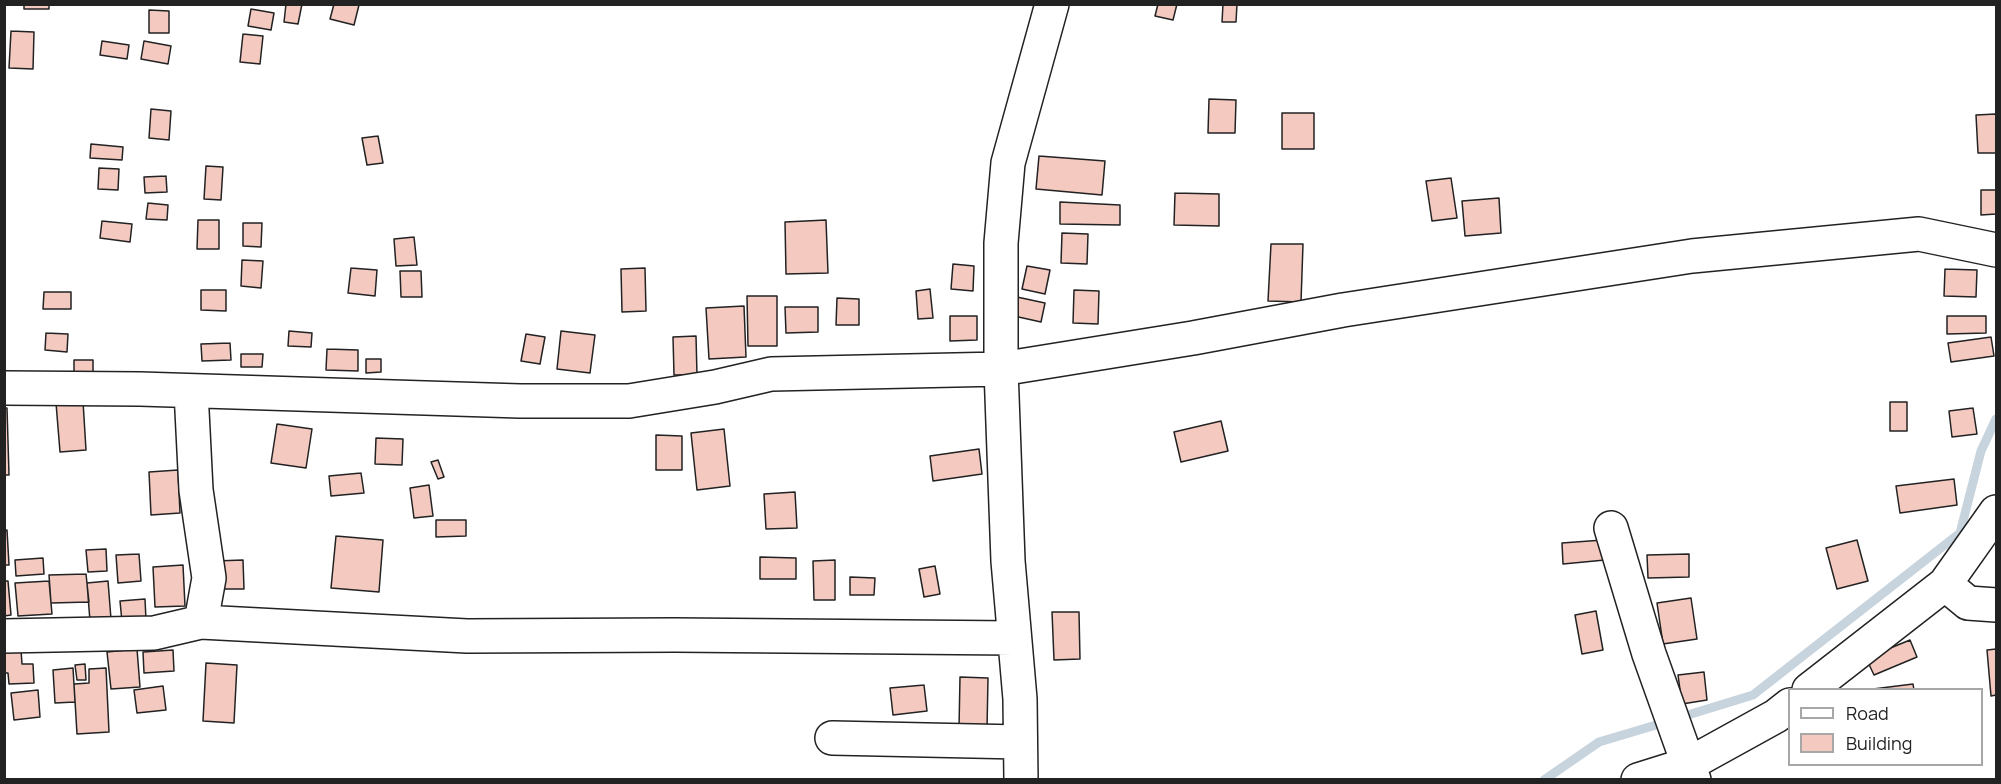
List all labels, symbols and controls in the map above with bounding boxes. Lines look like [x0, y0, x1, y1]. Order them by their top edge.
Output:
legend [1788, 688, 1983, 766]
text: Road [1846, 701, 1889, 725]
text: Building [1846, 731, 1912, 755]

